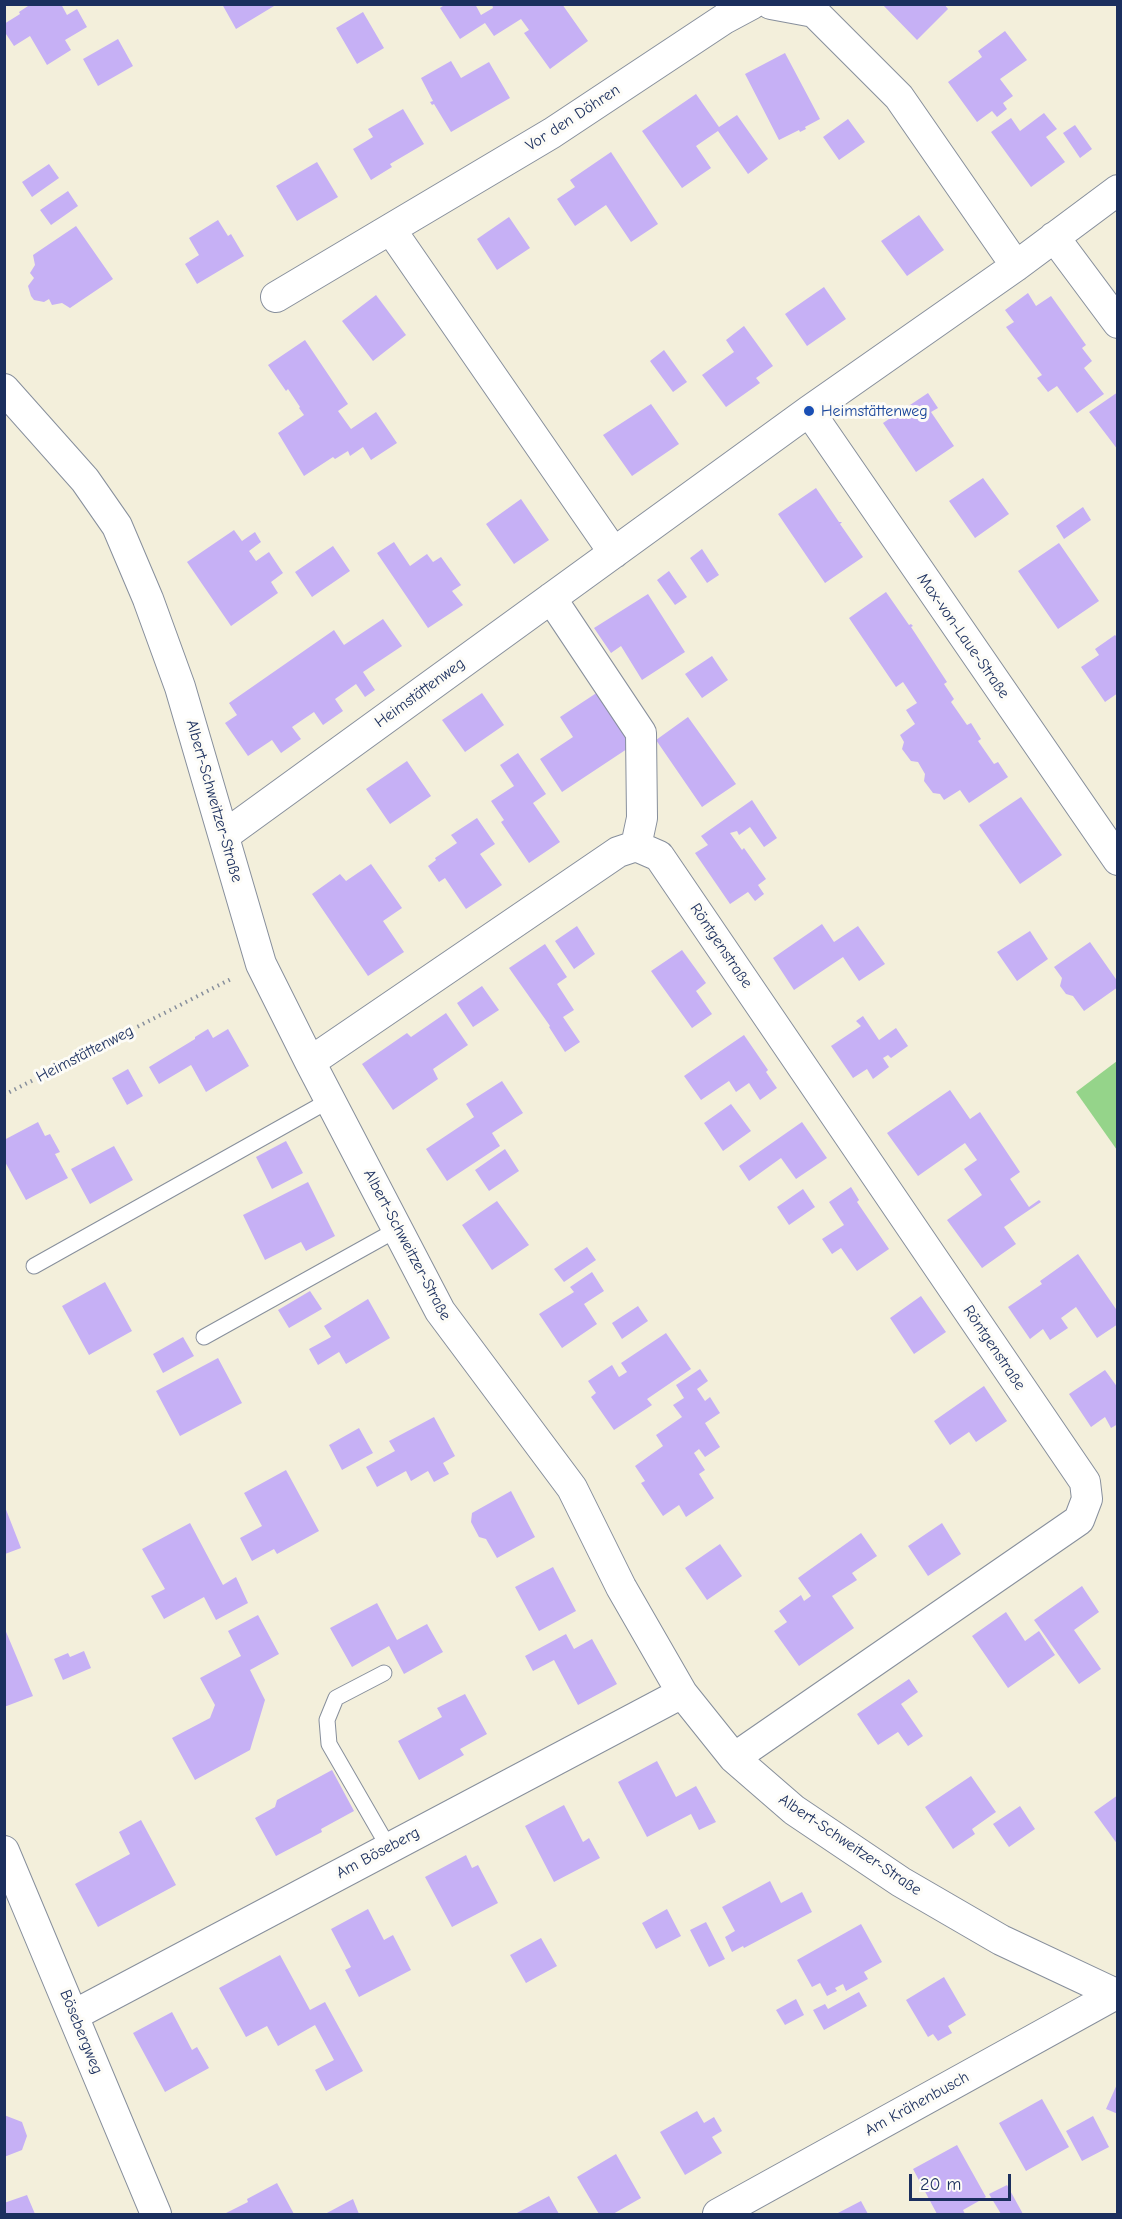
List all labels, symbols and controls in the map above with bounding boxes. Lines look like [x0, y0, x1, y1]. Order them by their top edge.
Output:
street label: Vor den Döhren [522, 80, 624, 156]
place label: Heimstättenweg [821, 401, 928, 421]
marker: Heimstättenweg [802, 404, 816, 418]
street label: Max-von-Laue-Straße [913, 570, 1013, 702]
street label: Heimstättenweg [371, 654, 469, 732]
street label: Albert-Schweitzer-Straße [182, 717, 246, 885]
street label: Röntgenstraße [686, 900, 756, 992]
street label: Heimstättenweg [33, 1021, 137, 1087]
street label: Albert-Schweitzer-Straße [359, 1166, 455, 1324]
street label: Röntgenstraße [959, 1302, 1029, 1394]
street label: Albert-Schweitzer-Straße [775, 1790, 925, 1900]
street label: Am Böseberg [333, 1823, 423, 1883]
street label: Bösebergweg [55, 1987, 107, 2077]
street label: Am Krähenbusch [862, 2067, 972, 2141]
scale bar [912, 2162, 1014, 2200]
text: 20 m [920, 2174, 961, 2195]

